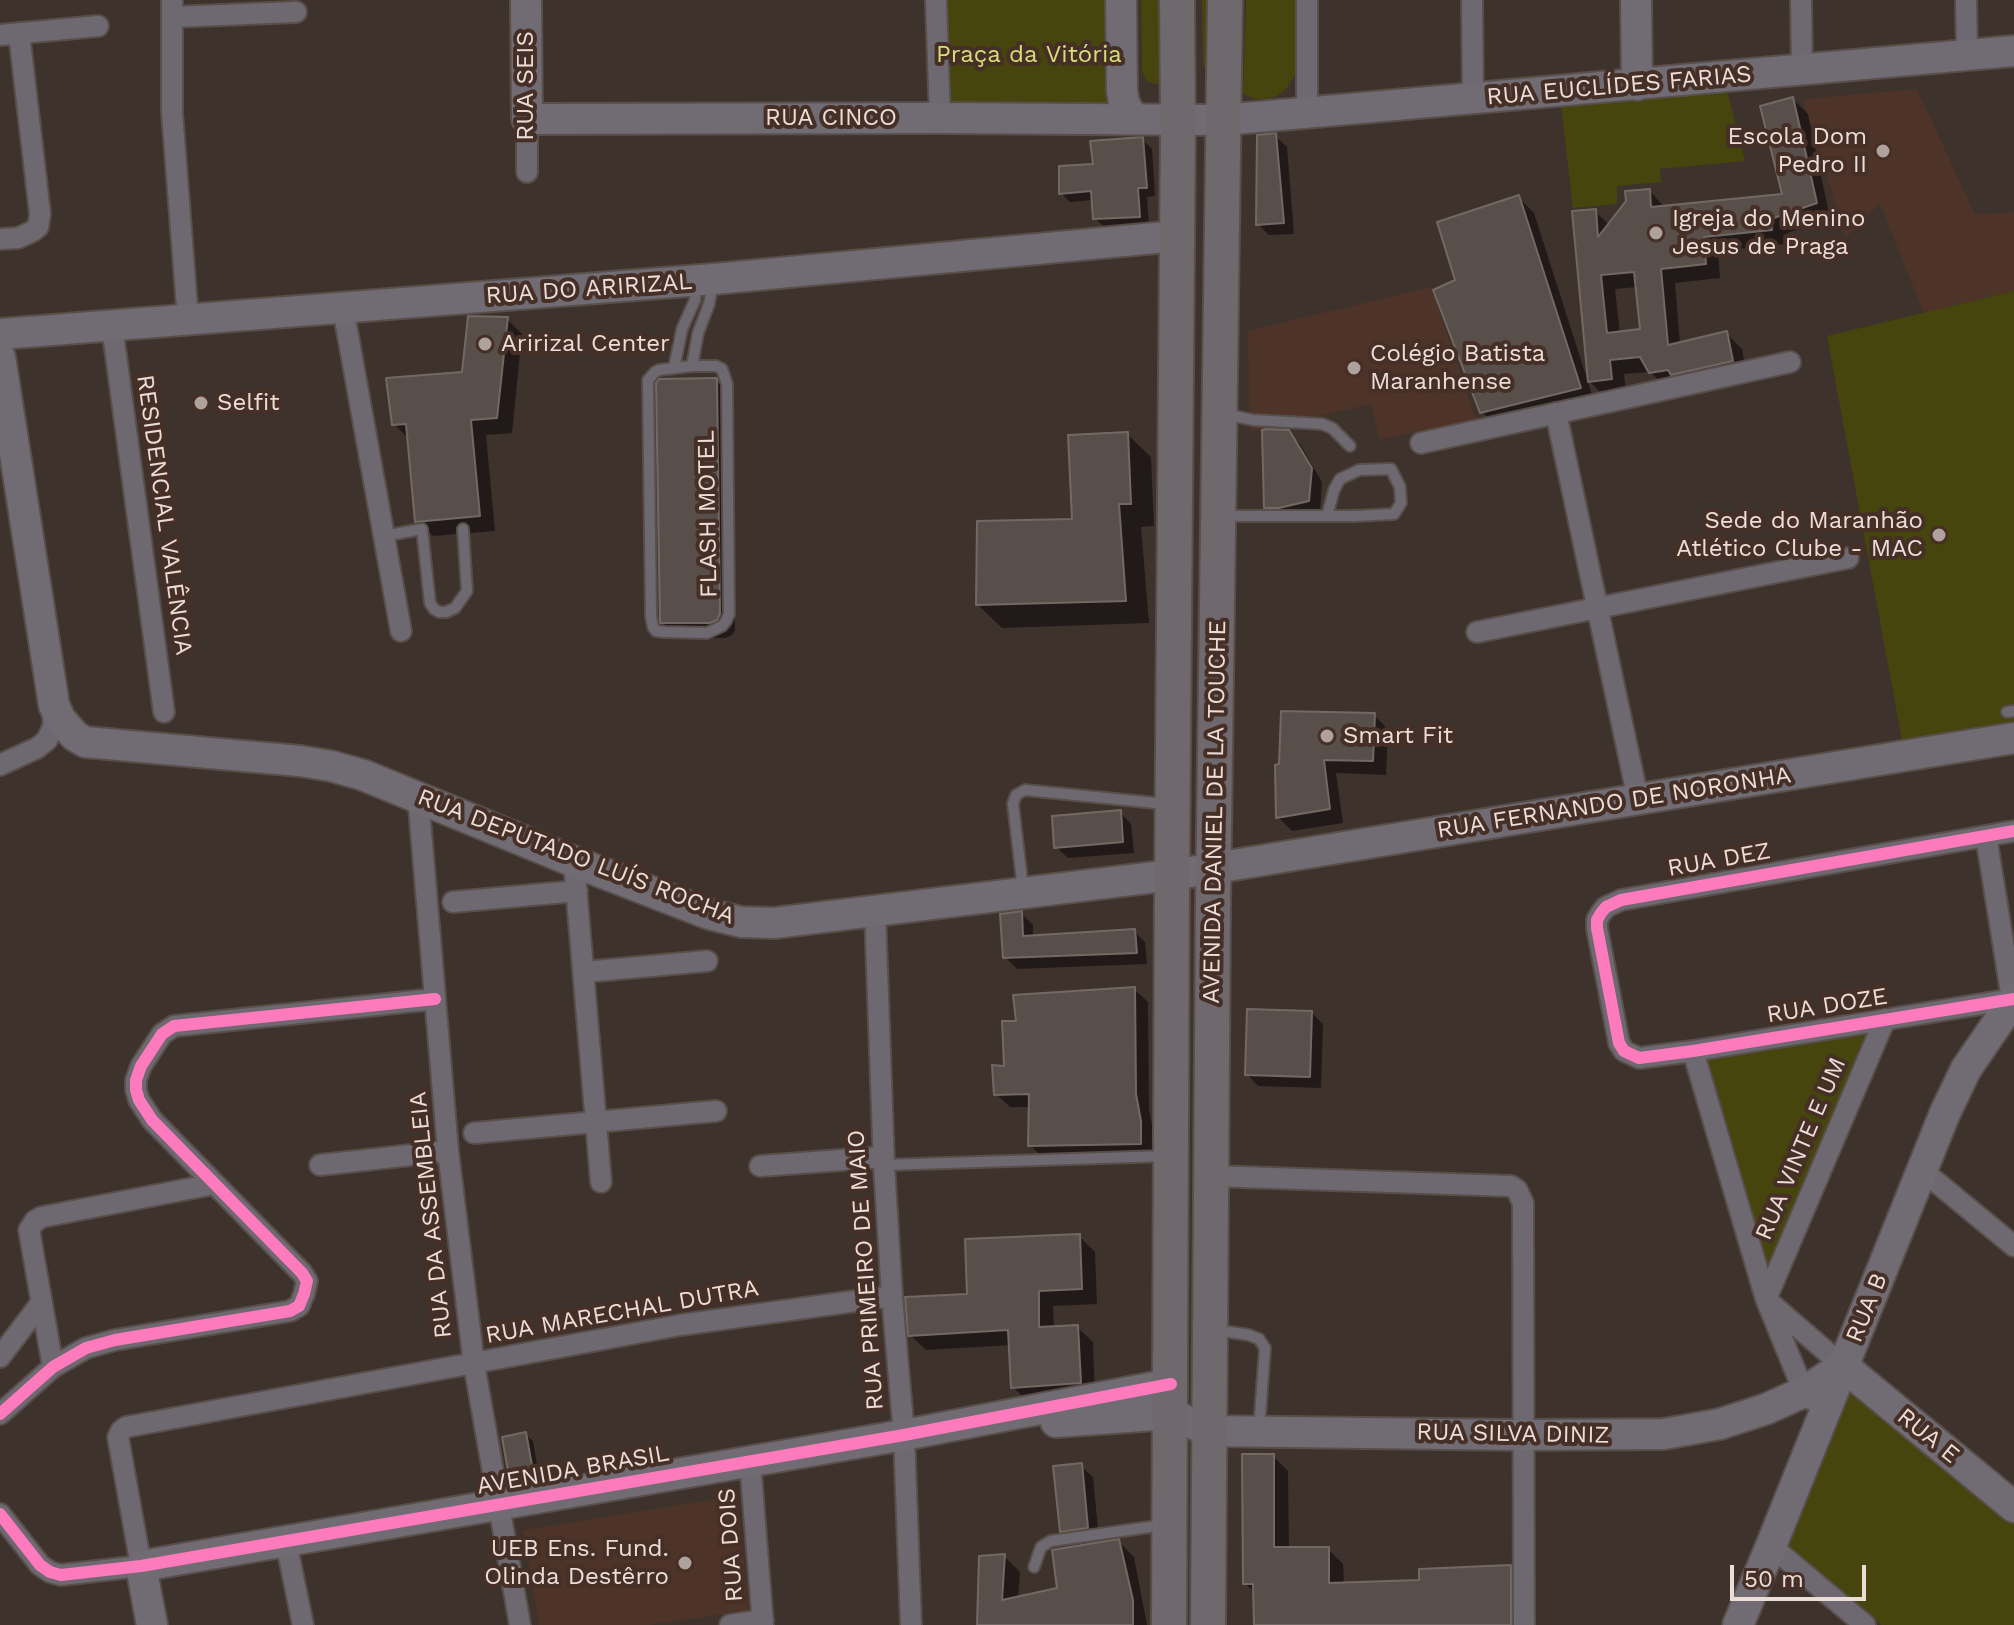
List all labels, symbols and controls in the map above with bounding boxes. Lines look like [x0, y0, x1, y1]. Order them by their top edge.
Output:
street label: RUA SEIS [512, 31, 540, 141]
park label: Praça da Vitória [936, 41, 1122, 69]
street label: RUA EUCLÍDES FARIAS [1485, 60, 1753, 112]
street label: RUA CINCO [765, 104, 897, 132]
place label: Escola Dom Pedro II [1728, 123, 1867, 179]
marker: Escola Dom Pedro II [1874, 142, 1892, 160]
place label: Igreja do Menino Jesus de Praga [1672, 205, 1865, 261]
marker: Igreja do Menino Jesus de Praga [1647, 224, 1665, 242]
street label: RUA DO ARIRIZAL [485, 267, 693, 311]
place label: Aririzal Center [501, 330, 670, 358]
marker: Aririzal Center [476, 335, 494, 353]
place label: Colégio Batista Maranhense [1370, 340, 1545, 396]
marker: Colégio Batista Maranhense [1345, 359, 1363, 377]
street label: RESIDENCIAL VALÊNCIA [130, 373, 198, 657]
place label: Selfit [217, 389, 279, 417]
marker: Selfit [192, 394, 210, 412]
street label: FLASH MOTEL [692, 430, 724, 598]
place label: Sede do Maranhão Atlético Clube - MAC [1676, 507, 1923, 563]
marker: Sede do Maranhão Atlético Clube - MAC [1930, 526, 1948, 544]
street label: AVENIDA DANIEL DE LA TOUCHE [1197, 620, 1233, 1004]
place label: Smart Fit [1343, 722, 1453, 750]
marker: Smart Fit [1318, 727, 1336, 745]
street label: RUA FERNANDO DE NORONHA [1435, 761, 1793, 845]
street label: RUA DEPUTADO LUÍS ROCHA [413, 783, 739, 931]
street label: RUA DEZ [1665, 837, 1773, 883]
street label: RUA DOZE [1765, 982, 1889, 1030]
street label: RUA VINTE E UM [1750, 1053, 1852, 1245]
street label: RUA DA ASSEMBLEIA [404, 1090, 458, 1340]
street label: RUA PRIMEIRO DE MAIO [842, 1129, 890, 1411]
street label: RUA B [1840, 1269, 1894, 1347]
street label: RUA MARECHAL DUTRA [483, 1274, 761, 1350]
street label: RUA E [1891, 1402, 1965, 1470]
street label: RUA SILVA DINIZ [1416, 1418, 1610, 1450]
street label: AVENIDA BRASIL [475, 1439, 671, 1501]
street label: RUA DOIS [713, 1487, 749, 1603]
place label: UEB Ens. Fund. Olinda Destêrro [484, 1535, 669, 1591]
scale bar [1734, 1549, 1870, 1599]
marker: UEB Ens. Fund. Olinda Destêrro [676, 1554, 694, 1572]
text: 50 m [1744, 1565, 1804, 1593]

